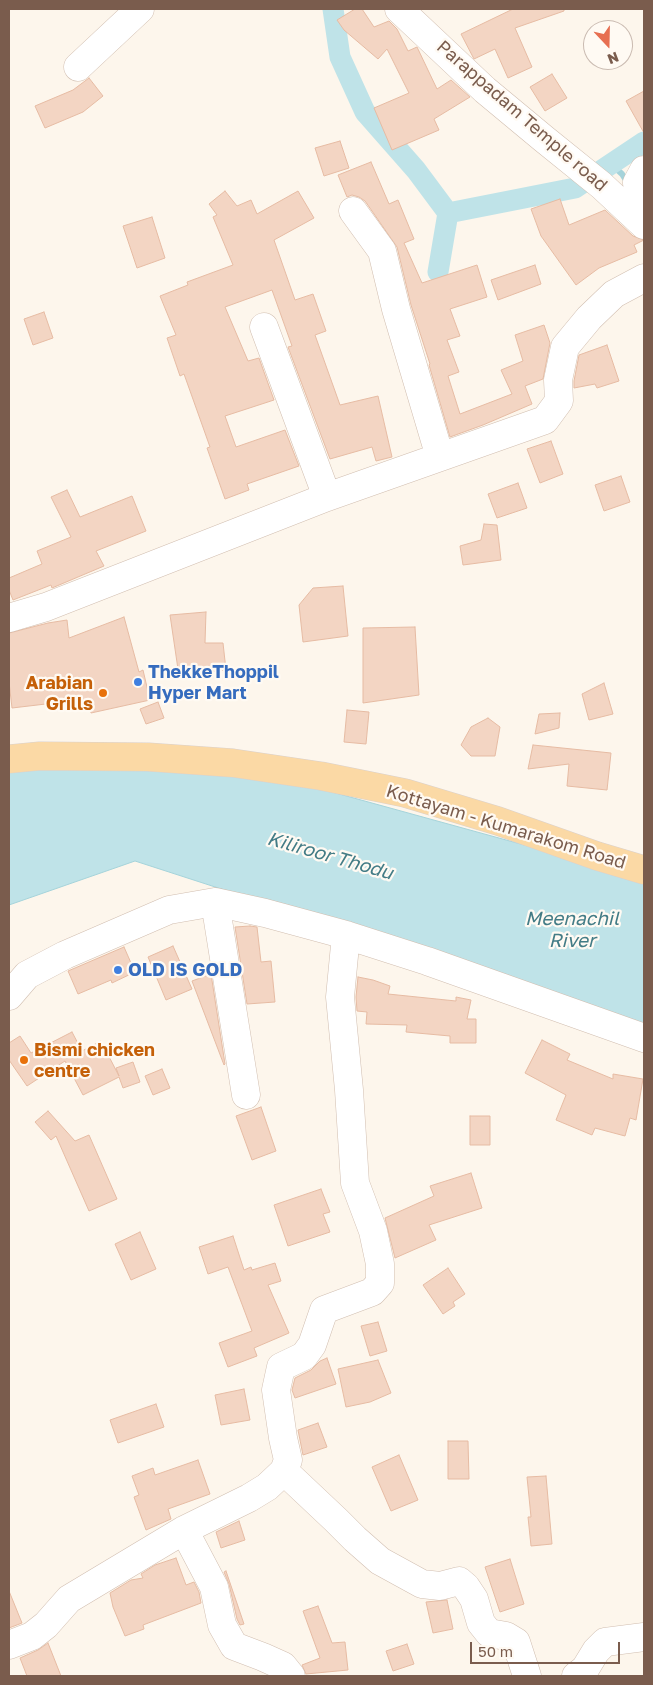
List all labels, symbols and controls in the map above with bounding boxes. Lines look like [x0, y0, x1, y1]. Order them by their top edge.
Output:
north arrow [583, 20, 633, 70]
street label: Parappadam Temple road [432, 36, 612, 196]
text: N [605, 49, 621, 68]
place label: ThekkeThoppil Hyper Mart [148, 661, 279, 704]
place label: Arabian Grills [26, 672, 93, 714]
marker: ThekkeThoppil Hyper Mart [132, 676, 144, 688]
marker: Arabian Grills [97, 687, 109, 699]
street label: Kottayam - Kumarakom Road [384, 780, 628, 874]
water label: Kiliroor Thodu [265, 827, 395, 885]
water label: Meenachil River [525, 908, 619, 952]
place label: OLD IS GOLD [128, 959, 242, 981]
marker: OLD IS GOLD [112, 964, 124, 976]
place label: Bismi chicken centre [34, 1039, 155, 1082]
marker: Bismi chicken centre [18, 1054, 30, 1066]
scale bar [473, 1632, 623, 1664]
text: 50 m [478, 1642, 513, 1660]

